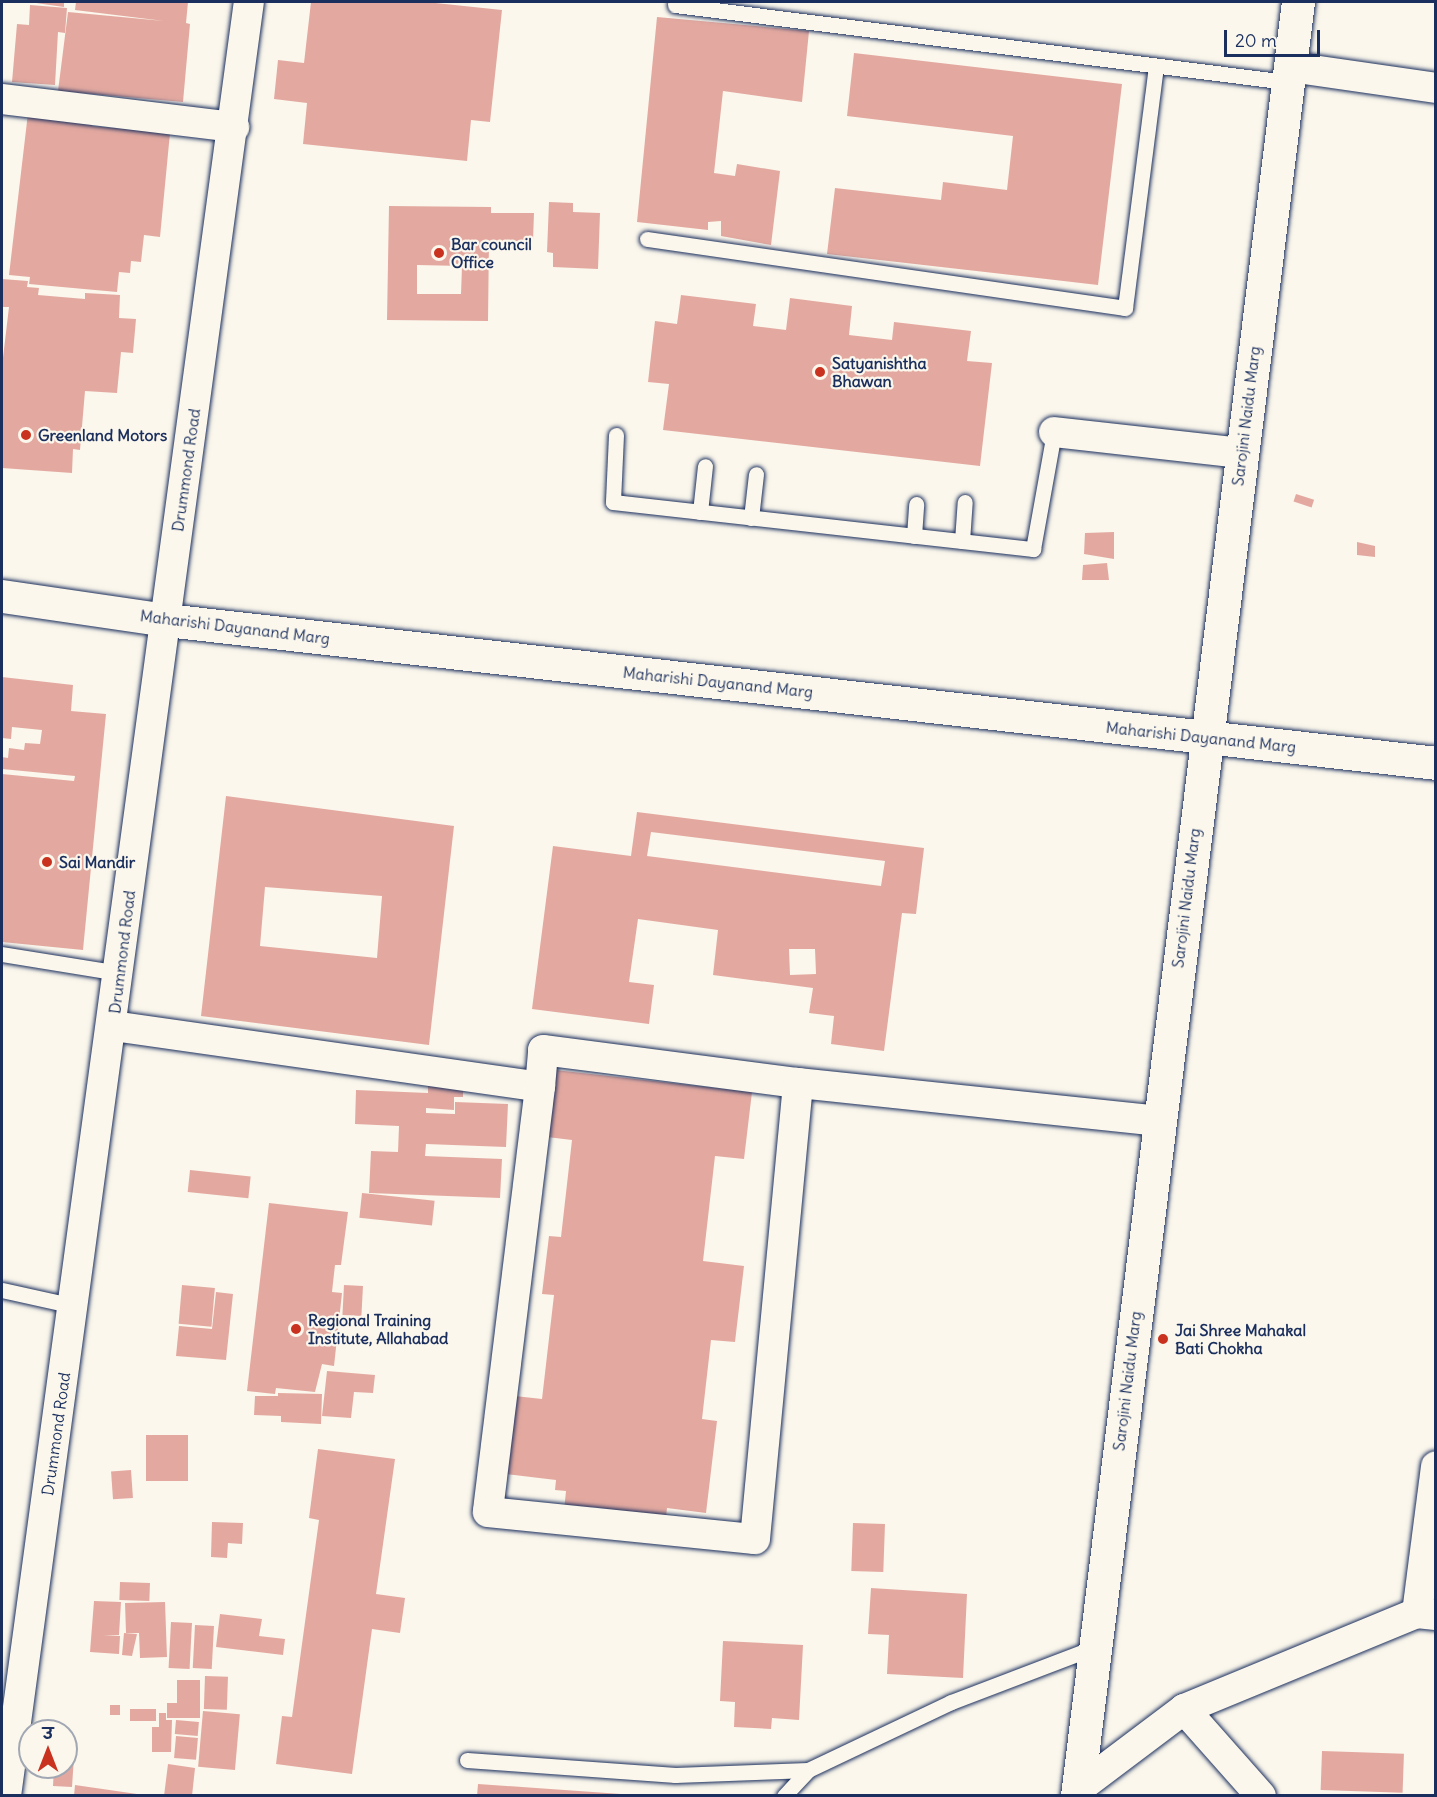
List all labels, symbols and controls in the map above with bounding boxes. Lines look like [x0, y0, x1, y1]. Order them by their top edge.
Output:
scale bar [1227, 18, 1323, 56]
text: 20 m [1235, 29, 1277, 52]
place label: Bar council Office [451, 234, 532, 272]
marker: Bar council Office [432, 246, 446, 260]
street label: Sarojini Naidu Marg [1228, 345, 1264, 487]
place label: Satyanishtha Bhawan [832, 353, 927, 391]
marker: Satyanishtha Bhawan [813, 365, 827, 379]
street label: Drummond Road [168, 407, 204, 533]
place label: Greenland Motors [38, 425, 167, 445]
marker: Greenland Motors [19, 428, 33, 442]
street label: Maharishi Dayanand Marg [139, 606, 331, 648]
street label: Maharishi Dayanand Marg [622, 662, 814, 702]
street label: Maharishi Dayanand Marg [1105, 717, 1297, 757]
street label: Sarojini Naidu Marg [1168, 827, 1204, 969]
place label: Sai Mandir [59, 852, 135, 872]
marker: Sai Mandir [40, 855, 54, 869]
street label: Drummond Road [105, 889, 139, 1015]
place label: Regional Training Institute, Allahabad [308, 1310, 448, 1348]
street label: Sarojini Naidu Marg [1109, 1310, 1145, 1452]
place label: Jai Shree Mahakal Bati Chokha [1175, 1320, 1306, 1358]
marker: Regional Training Institute, Allahabad [289, 1322, 303, 1336]
marker: Jai Shree Mahakal Bati Chokha [1156, 1332, 1170, 1346]
street label: Drummond Road [38, 1371, 74, 1497]
north arrow [18, 1719, 78, 1779]
text: उ [43, 1723, 53, 1743]

